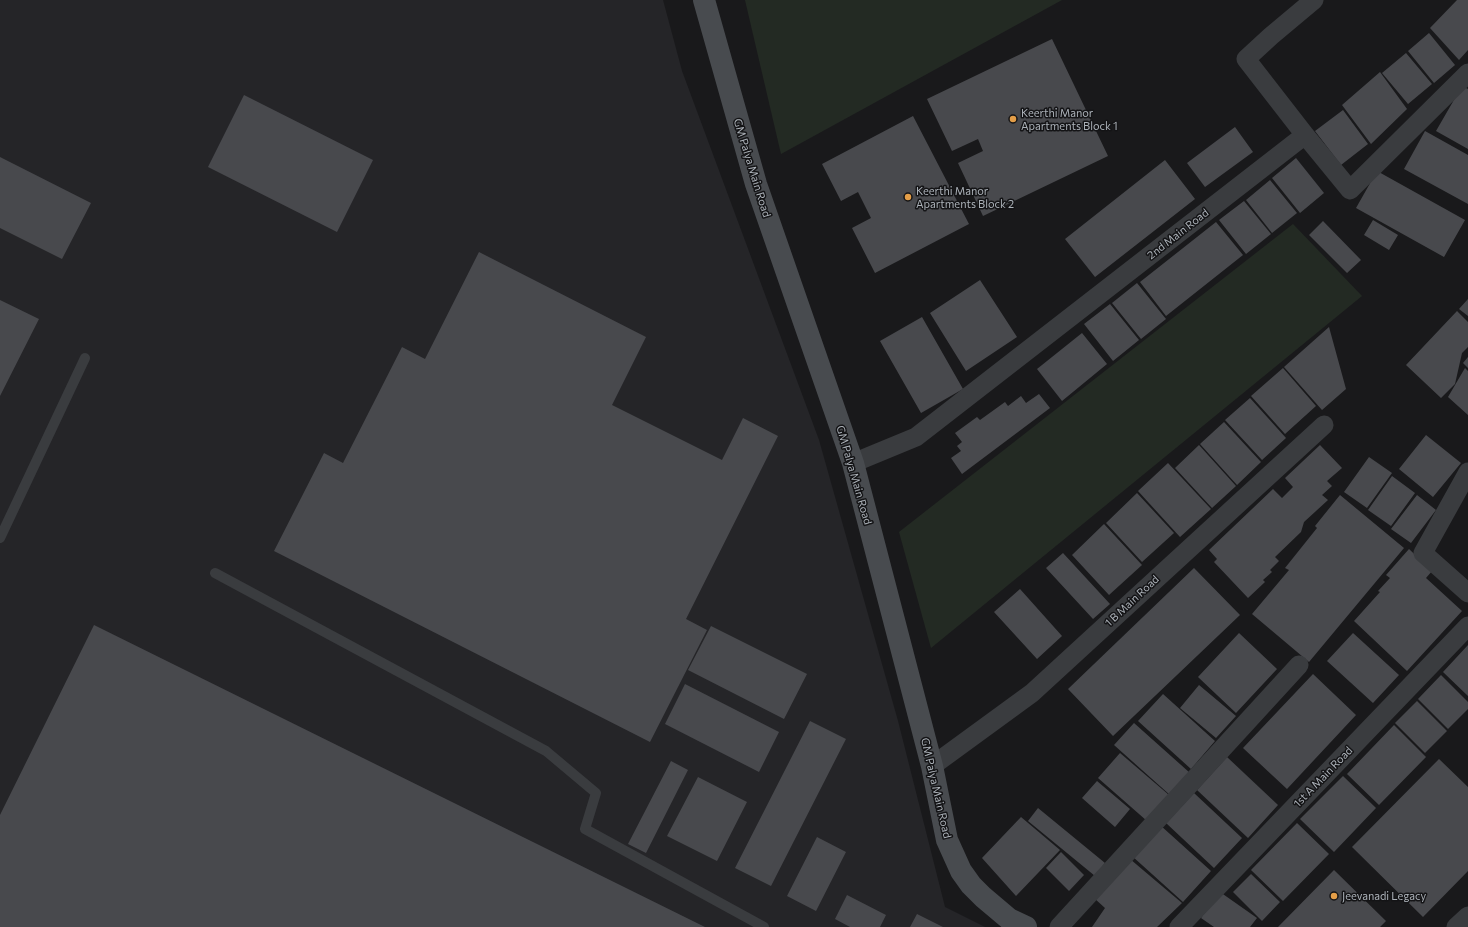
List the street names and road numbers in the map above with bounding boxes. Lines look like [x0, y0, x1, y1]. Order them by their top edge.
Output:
street label: GM Palya Main Road [731, 117, 773, 219]
street label: 2nd Main Road [1145, 206, 1211, 262]
street label: GM Palya Main Road [834, 424, 874, 526]
street label: 1 B Main Road [1102, 573, 1162, 629]
street label: GM Palya Main Road [918, 736, 954, 840]
street label: 1st A Main Road [1291, 744, 1355, 810]

